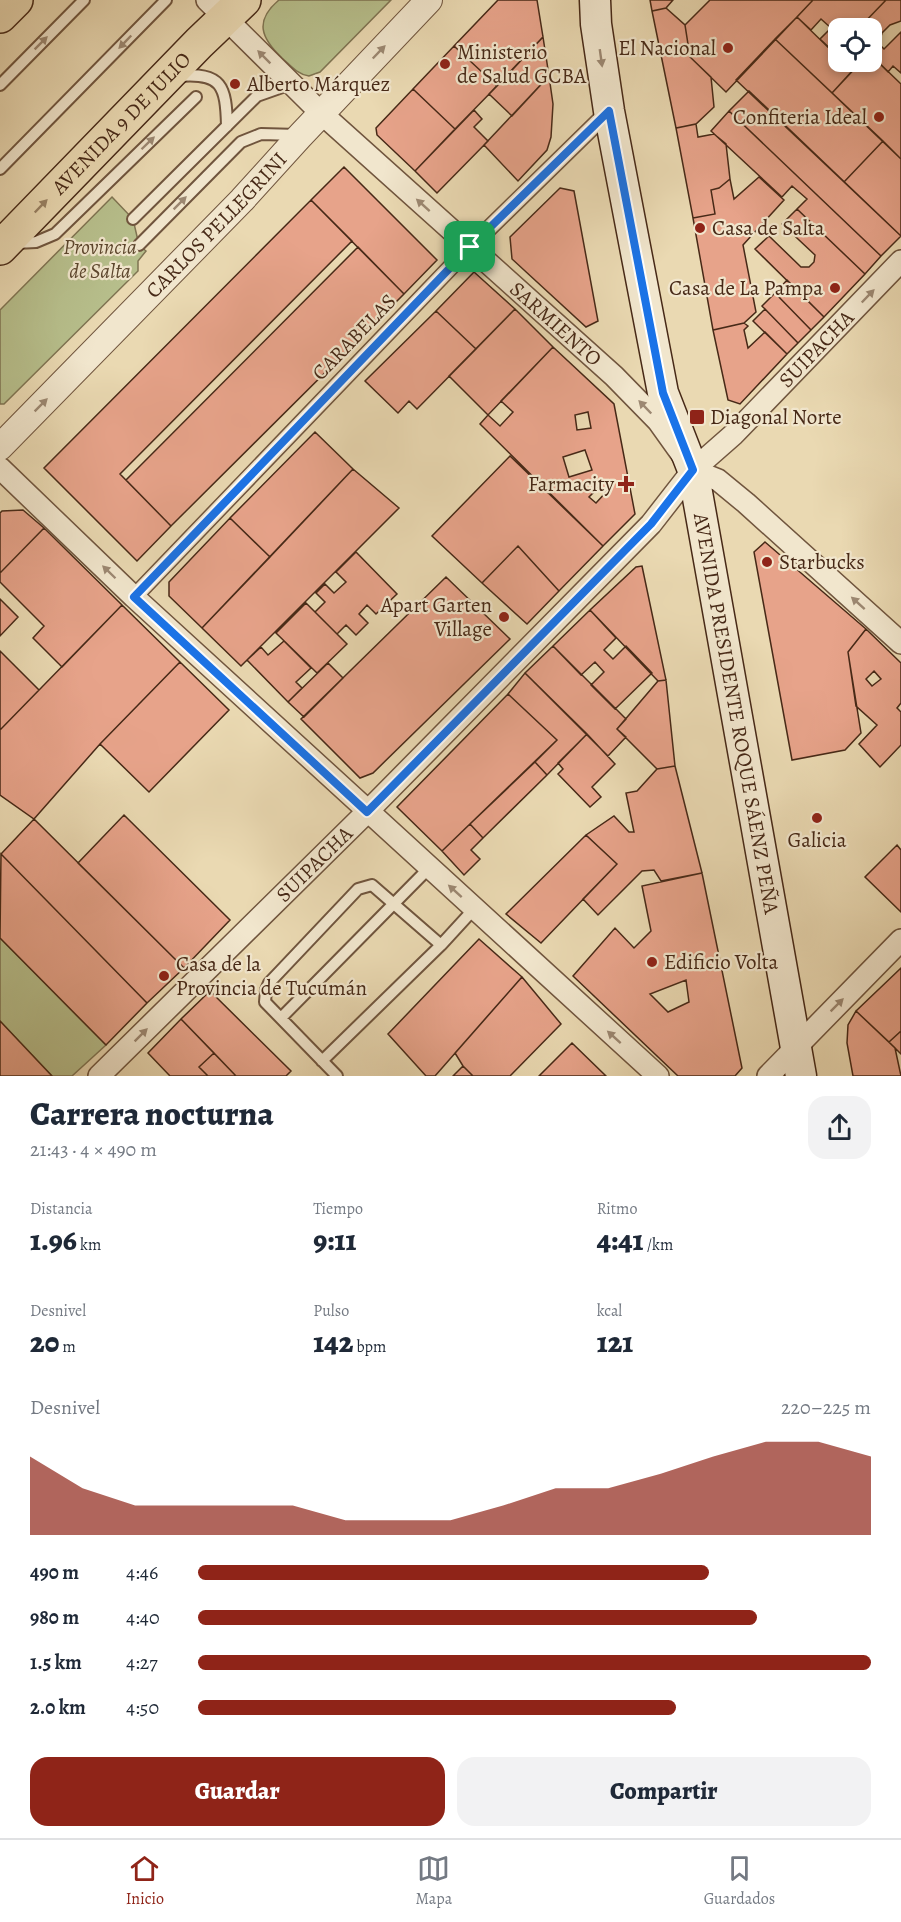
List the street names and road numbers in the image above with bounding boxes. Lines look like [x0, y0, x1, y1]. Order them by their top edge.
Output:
street label: AVENIDA 9 DE JULIO [45, 46, 197, 201]
street label: CARLOS PELLEGRINI [140, 146, 293, 304]
street label: SARMIENTO [504, 275, 608, 372]
street label: CARABELAS [306, 288, 402, 386]
street label: SUIPACHA [772, 304, 861, 394]
street label: AVENIDA PRESIDENTE ROQUE SÁENZ PEÑA [687, 510, 786, 917]
street label: SUIPACHA [270, 819, 359, 908]

